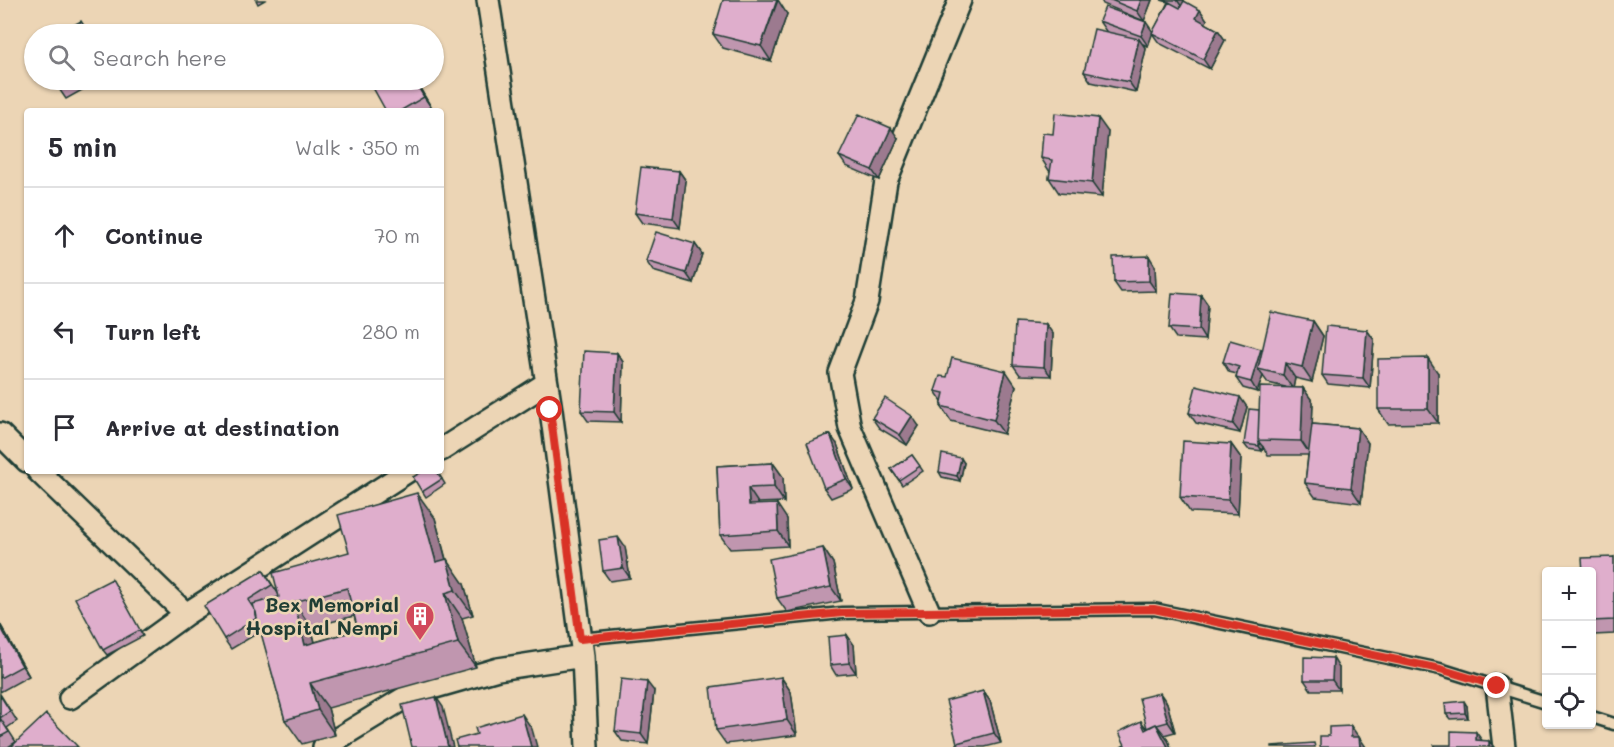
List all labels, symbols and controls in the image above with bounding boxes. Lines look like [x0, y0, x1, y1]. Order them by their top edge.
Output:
search box [24, 24, 444, 90]
icon: search [45, 41, 78, 74]
text: Search here [93, 43, 227, 72]
text: 5 min [48, 130, 117, 164]
text: Walk · 350 m [295, 134, 420, 160]
icon: ahead [48, 219, 81, 252]
text: Continue [105, 221, 203, 250]
text: 70 m [374, 222, 420, 248]
icon: left [48, 315, 81, 348]
text: Turn left [105, 317, 201, 346]
text: 280 m [362, 318, 420, 344]
route start [536, 396, 562, 422]
icon: arrive [48, 411, 81, 444]
text: Arrive at destination [105, 413, 340, 442]
map controls [1542, 567, 1596, 729]
button: + [1542, 567, 1596, 621]
place label: Bex Memorial Hospital Nempi [245, 591, 399, 640]
building icon: Bex Memorial Hospital Nempi [404, 600, 436, 642]
button: − [1542, 621, 1596, 675]
route end [1483, 672, 1509, 698]
button: locate [1542, 675, 1596, 729]

